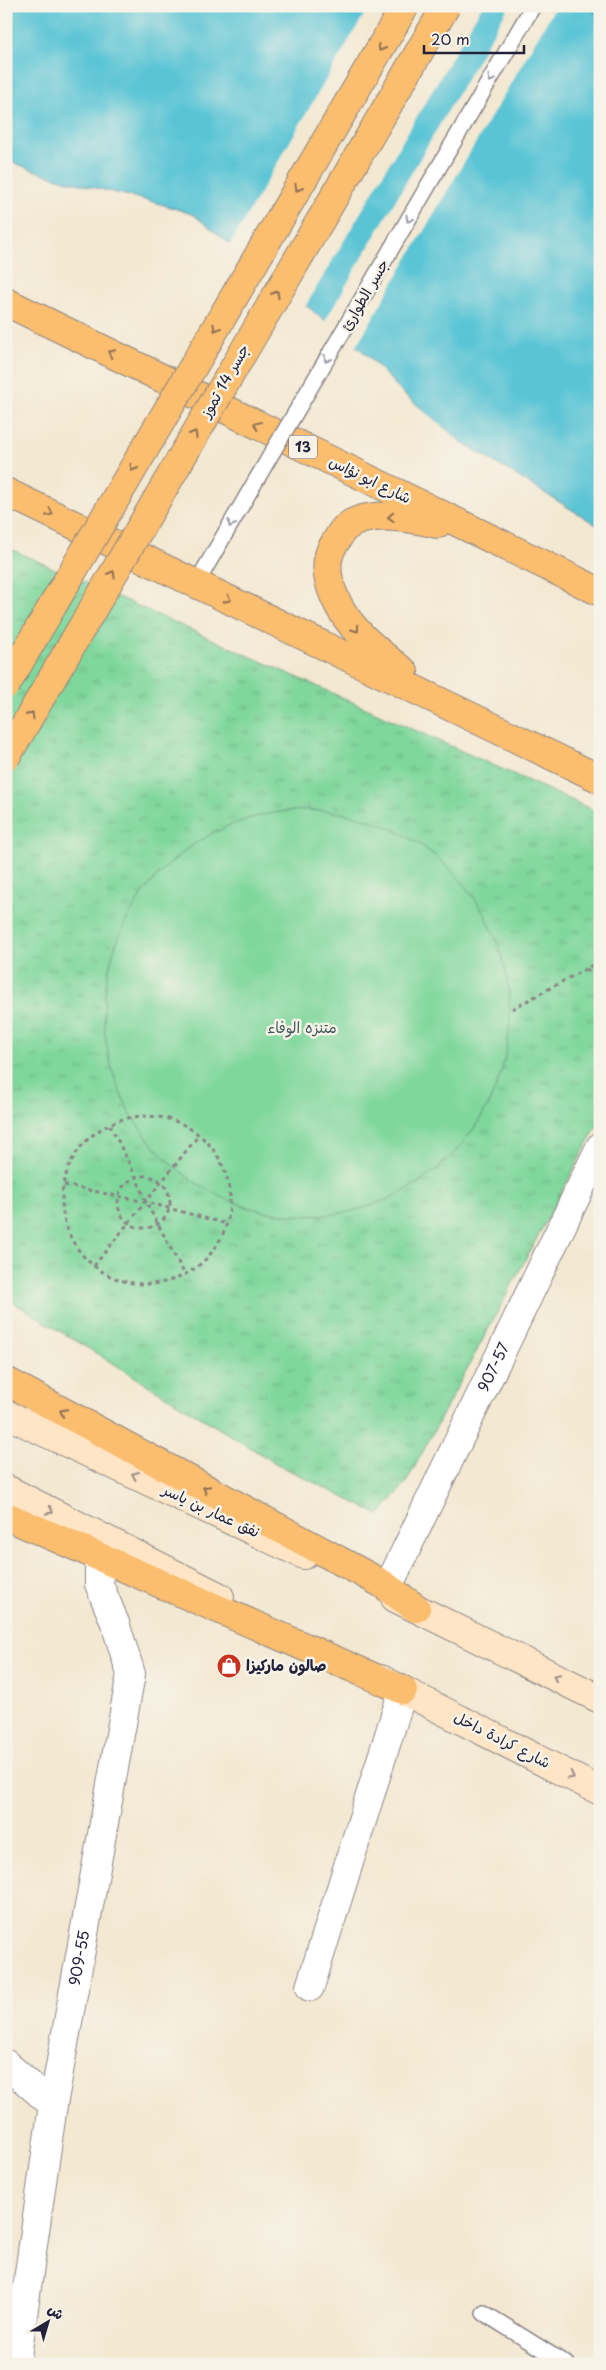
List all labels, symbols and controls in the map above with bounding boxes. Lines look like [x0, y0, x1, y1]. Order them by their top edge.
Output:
scale bar [424, 22, 524, 54]
text: 20 m [431, 27, 470, 50]
one-way arrow [377, 43, 387, 52]
one-way arrow [487, 73, 497, 82]
one-way arrow [295, 183, 305, 192]
one-way arrow [405, 213, 415, 222]
street label: جسر الطوارئ [334, 254, 394, 334]
one-way arrow [270, 290, 280, 299]
one-way arrow [212, 323, 222, 332]
street label: جسر 14 تموز [193, 339, 254, 422]
one-way arrow [108, 349, 117, 359]
one-way arrow [323, 354, 333, 363]
one-way arrow [254, 421, 263, 431]
one-way arrow [188, 430, 198, 439]
road number: 13 [289, 436, 317, 458]
street label: شارع ابو نؤاس [326, 449, 416, 508]
one-way arrow [130, 463, 140, 472]
one-way arrow [45, 507, 54, 517]
one-way arrow [387, 512, 395, 523]
one-way arrow [227, 518, 237, 527]
one-way arrow [105, 570, 115, 579]
one-way arrow [223, 593, 232, 603]
one-way arrow [350, 624, 359, 633]
one-way arrow [24, 711, 34, 720]
park label: متنزه الوفاء [267, 1015, 337, 1038]
street label: 907-57 [471, 1337, 515, 1395]
one-way arrow [60, 1408, 69, 1418]
one-way arrow [131, 1471, 140, 1481]
street label: نفق عمار بن ياسر [157, 1476, 264, 1542]
one-way arrow [203, 1485, 212, 1495]
one-way arrow [45, 1505, 54, 1515]
shop icon: صالون ماركيزا [216, 1653, 242, 1679]
place label: صالون ماركيزا [246, 1653, 327, 1676]
one-way arrow [552, 1673, 561, 1683]
street label: شارع كرادة داخل [450, 1704, 555, 1773]
one-way arrow [566, 1770, 575, 1780]
street label: 909-55 [62, 1928, 94, 1987]
north arrow [22, 2298, 72, 2348]
text: ش [44, 2298, 69, 2324]

